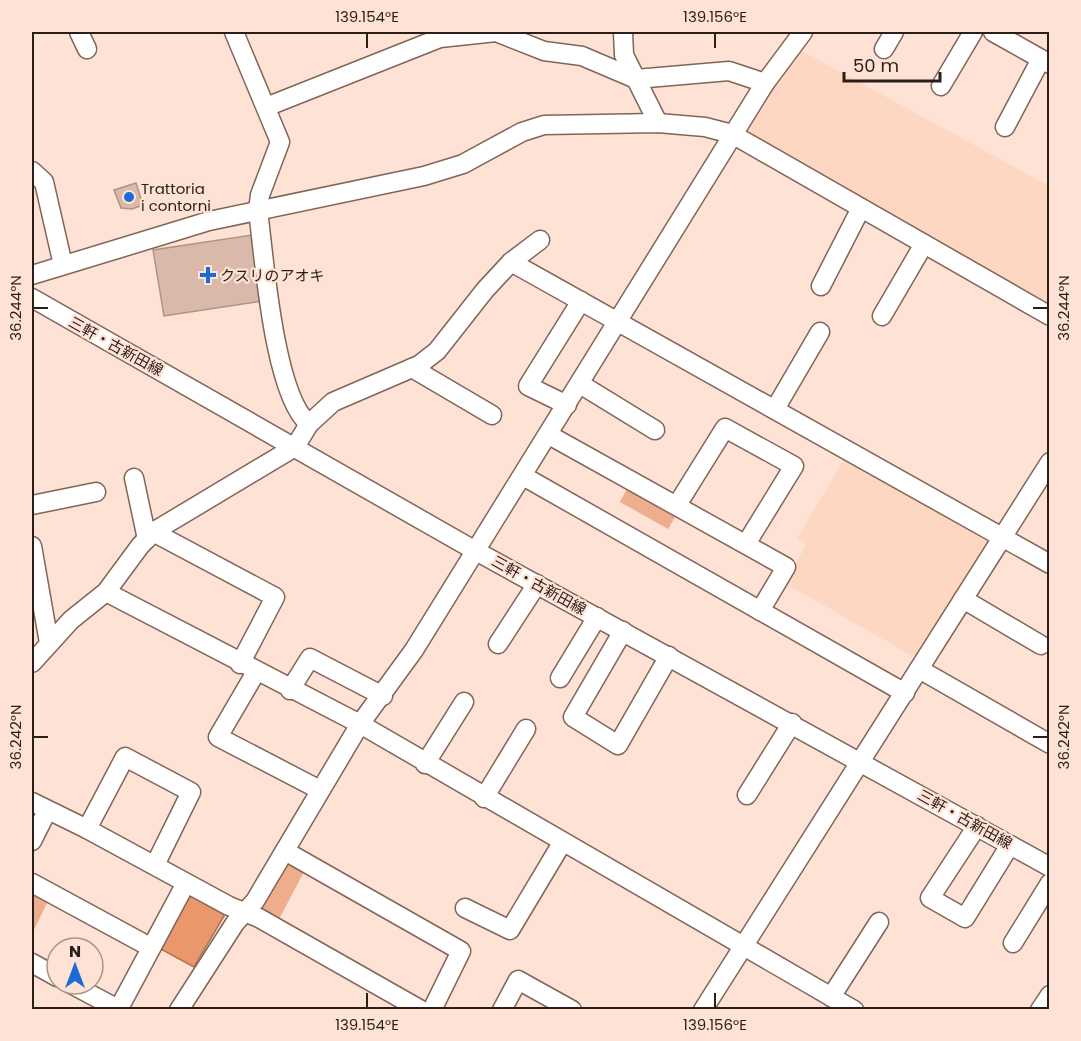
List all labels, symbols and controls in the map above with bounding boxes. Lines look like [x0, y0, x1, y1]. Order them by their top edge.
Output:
text: 139.154°E [335, 6, 399, 27]
text: 139.156°E [683, 6, 747, 27]
scale bar [844, 45, 940, 83]
text: 50 m [853, 53, 899, 78]
place label: Trattoria i contorni [141, 178, 211, 216]
marker: Trattoria i contorni [122, 190, 136, 204]
place label: クスリのアオキ [220, 265, 325, 286]
marker: クスリのアオキ [201, 268, 215, 282]
text: 36.244°N [5, 275, 26, 341]
text: 36.244°N [1053, 275, 1074, 341]
street label: 三軒・古新田線 [65, 311, 167, 381]
street label: 三軒・古新田線 [488, 550, 590, 620]
text: 36.242°N [5, 705, 26, 769]
text: 36.242°N [1053, 705, 1074, 769]
street label: 三軒・古新田線 [914, 784, 1016, 854]
north arrow [45, 936, 105, 996]
text: N [69, 940, 81, 963]
text: 139.154°E [335, 1014, 399, 1035]
text: 139.156°E [683, 1014, 747, 1035]

